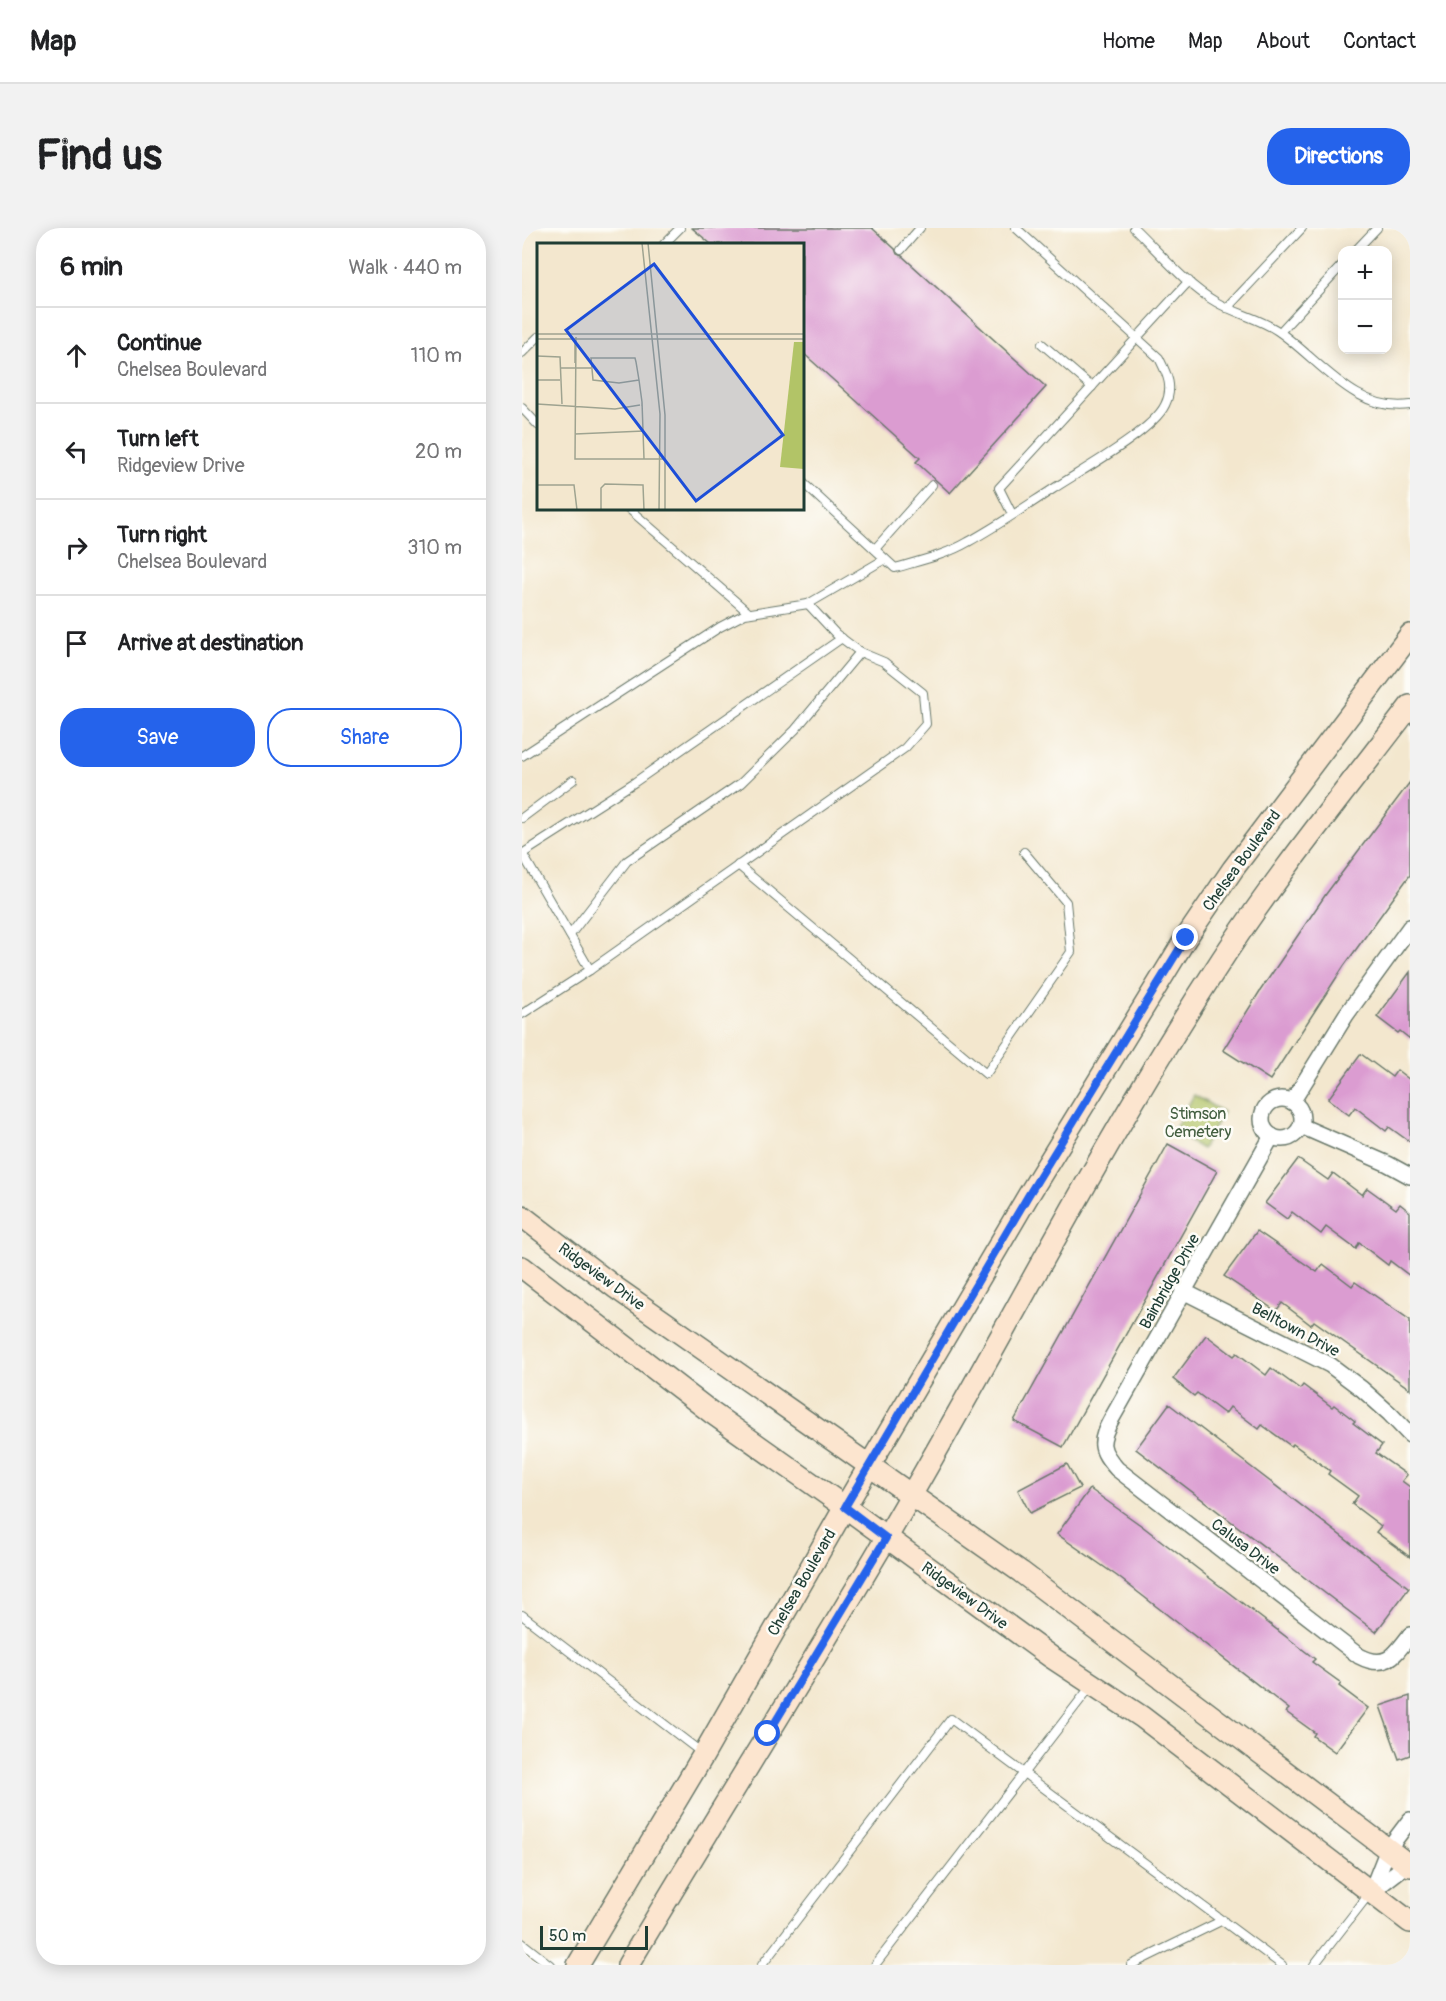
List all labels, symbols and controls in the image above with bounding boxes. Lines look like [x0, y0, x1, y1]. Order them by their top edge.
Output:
text: Map [30, 24, 76, 59]
text: Home [1102, 28, 1155, 55]
text: Map [1188, 28, 1223, 55]
text: About [1256, 28, 1310, 55]
text: Contact [1343, 28, 1416, 55]
button: Directions [1267, 128, 1410, 185]
text: Find us [36, 130, 162, 182]
inset map [537, 243, 804, 510]
map controls [1338, 246, 1392, 354]
button: + [1338, 246, 1392, 300]
text: 6 min [60, 251, 123, 283]
text: Walk · 440 m [348, 255, 462, 280]
button: − [1338, 300, 1392, 354]
text: Continue [117, 329, 201, 357]
icon: ahead [60, 339, 93, 372]
text: 110 m [411, 343, 462, 368]
text: Chelsea Boulevard [117, 357, 267, 382]
text: Turn left [117, 425, 199, 453]
icon: left [60, 435, 93, 468]
text: 20 m [415, 439, 462, 464]
text: Ridgeview Drive [117, 453, 245, 478]
text: Turn right [117, 521, 207, 549]
icon: right [60, 531, 93, 564]
text: 310 m [407, 535, 462, 560]
text: Chelsea Boulevard [117, 549, 267, 574]
icon: arrive [60, 627, 93, 660]
text: Arrive at destination [117, 629, 303, 657]
button: Save [60, 708, 255, 767]
button: Share [267, 708, 462, 767]
street label: Chelsea Boulevard [1198, 806, 1285, 915]
route end [1172, 924, 1198, 950]
park label: Stimson Cemetery [1165, 1104, 1231, 1142]
street label: Bainbridge Drive [1135, 1230, 1204, 1333]
street label: Ridgeview Drive [554, 1239, 649, 1315]
street label: Belltown Drive [1248, 1298, 1343, 1362]
street label: Calusa Drive [1207, 1514, 1284, 1579]
street label: Chelsea Boulevard [763, 1525, 841, 1640]
street label: Ridgeview Drive [917, 1558, 1012, 1634]
route start [754, 1720, 780, 1746]
scale bar [540, 1923, 648, 1950]
text: 50 m [549, 1926, 586, 1946]

